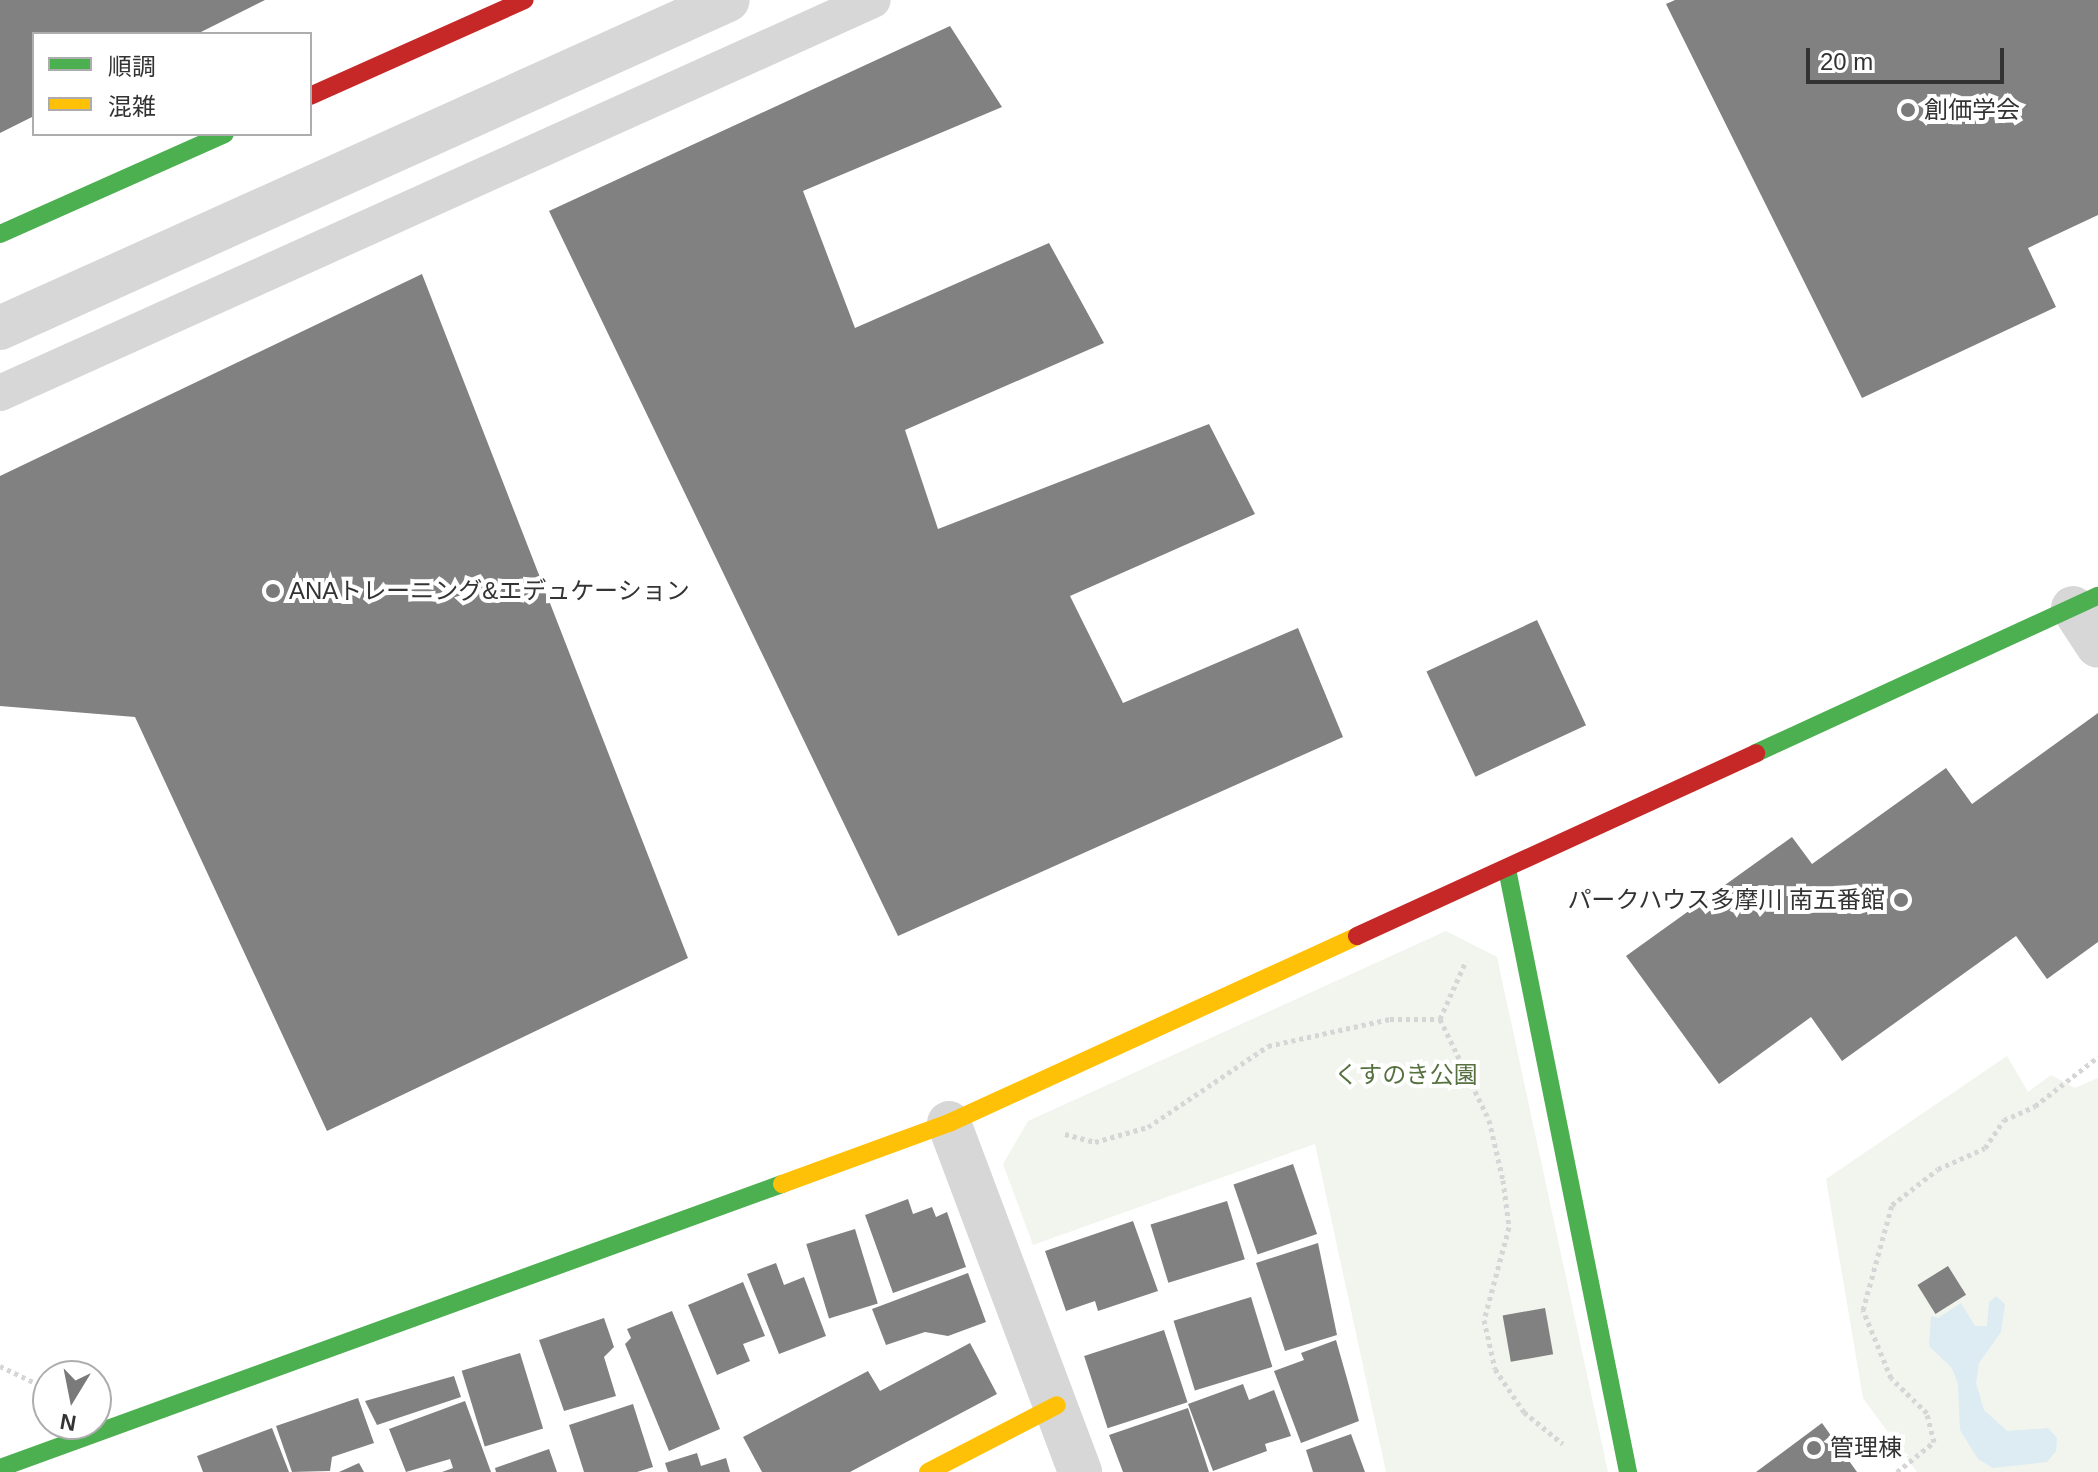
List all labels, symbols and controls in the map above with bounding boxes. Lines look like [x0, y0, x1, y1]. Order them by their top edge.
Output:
legend [32, 32, 312, 136]
scale bar [1810, 32, 2008, 82]
text: 20 m [1820, 48, 1873, 75]
text: 順調 [108, 53, 156, 80]
text: 混雑 [108, 93, 156, 120]
place label: 創価学会 [1924, 96, 2020, 124]
marker: 創価学会 [1899, 101, 1917, 119]
place label: ANAトレーニング&エデュケーション [289, 577, 690, 605]
marker: ANAトレーニング&エデュケーション [264, 582, 282, 600]
place label: パークハウス多摩川 南五番館 [1566, 886, 1885, 914]
marker: パークハウス多摩川 南五番館 [1892, 891, 1910, 909]
park label: くすのき公園 [1334, 1061, 1478, 1089]
north arrow [32, 1360, 112, 1440]
text: N [58, 1408, 78, 1436]
place label: 管理棟 [1830, 1434, 1902, 1462]
marker: 管理棟 [1805, 1439, 1823, 1457]

